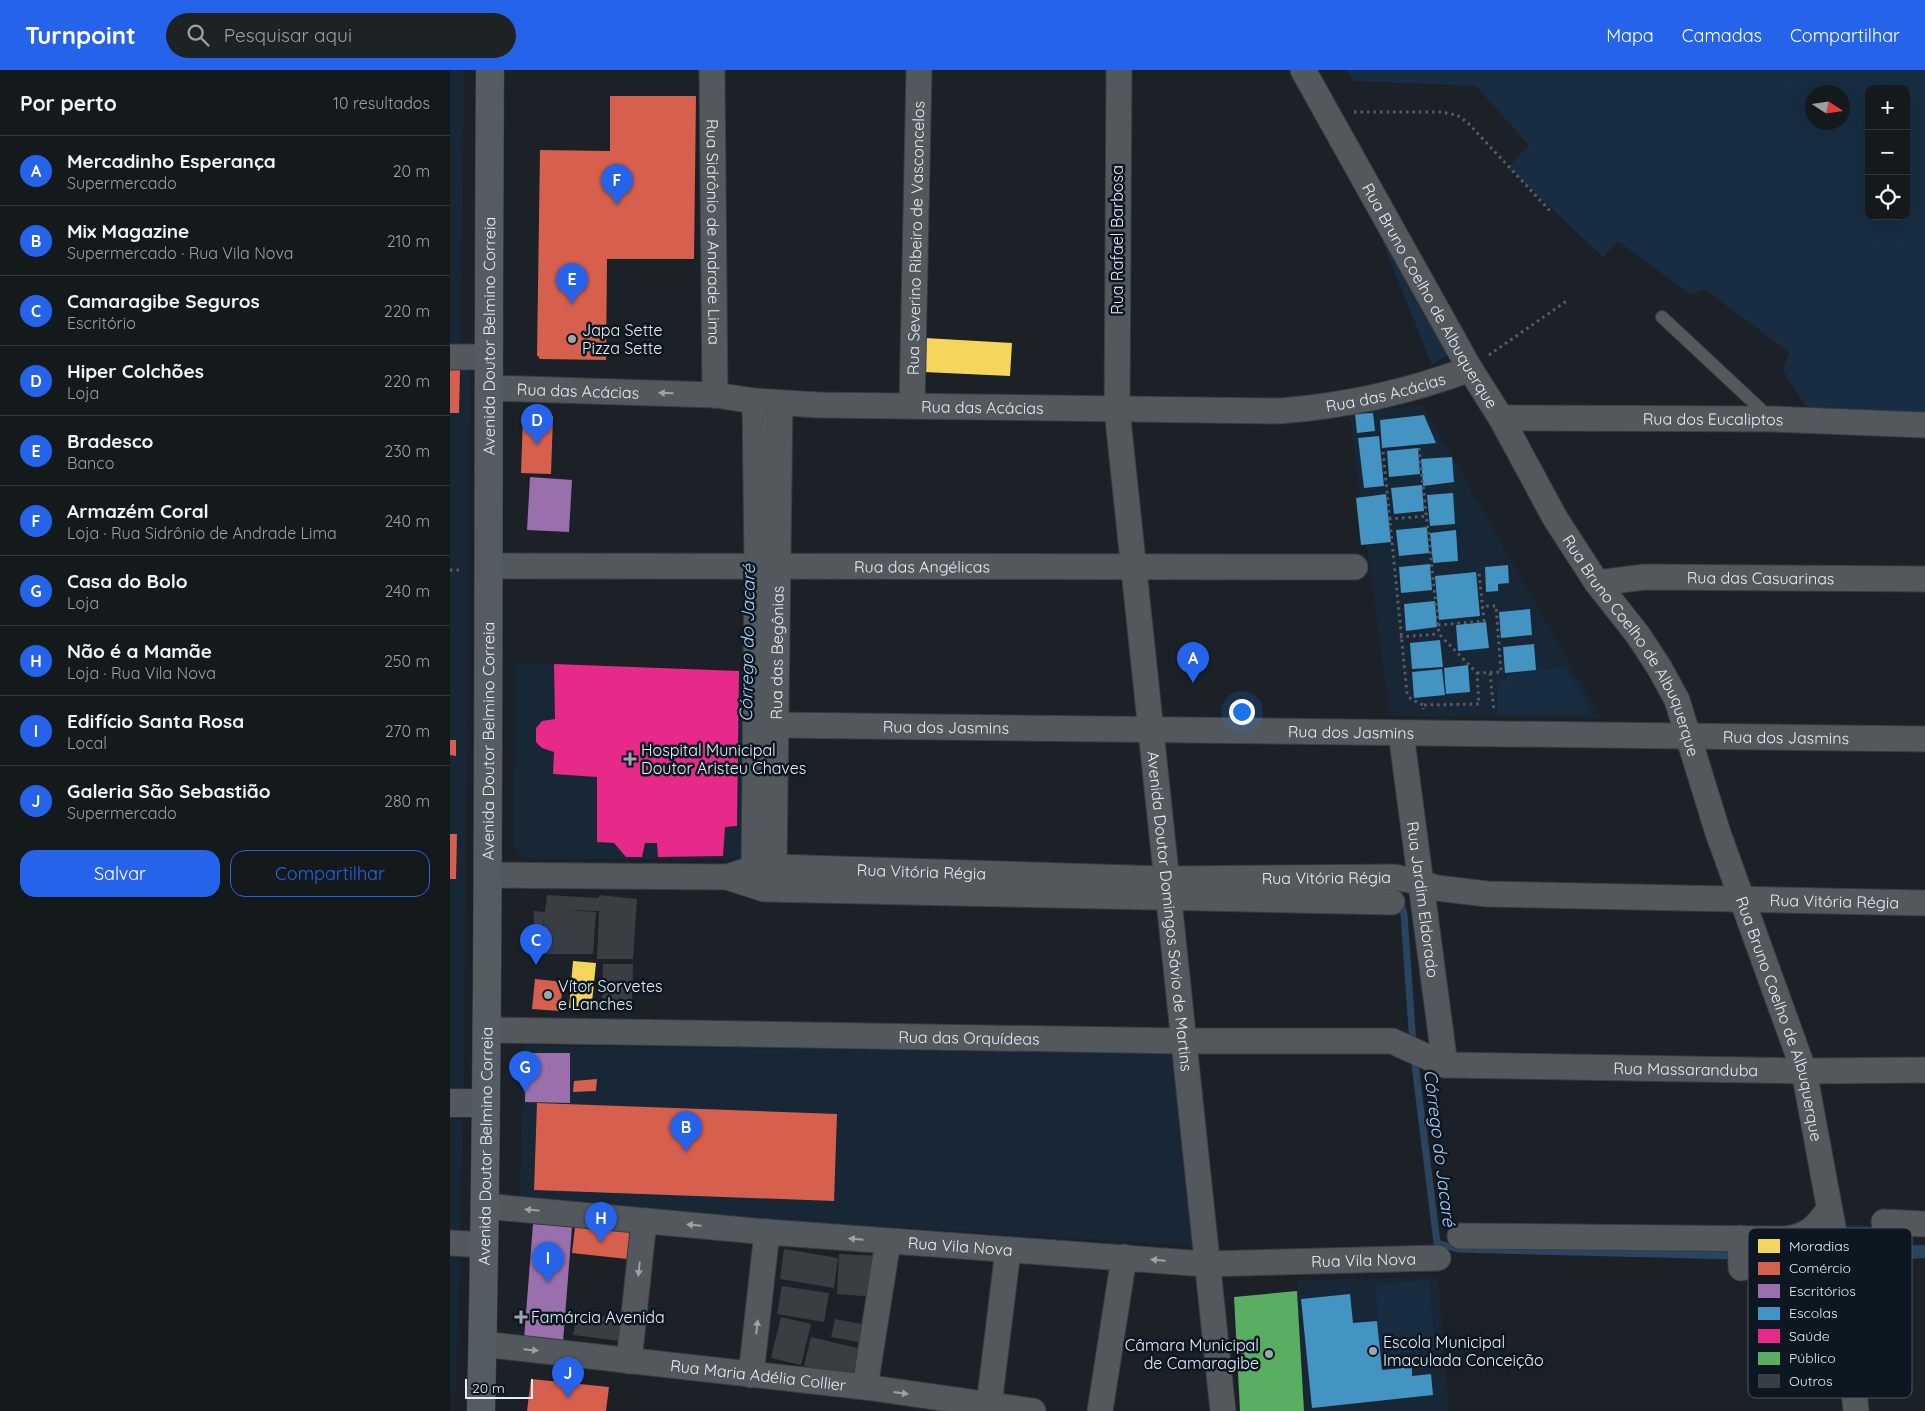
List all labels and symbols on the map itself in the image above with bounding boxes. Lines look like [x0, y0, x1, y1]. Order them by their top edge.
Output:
north arrow [1805, 85, 1850, 130]
street label: Rua Severino Ribeiro de Vasconcelos [903, 101, 928, 375]
street label: Rua Sidrônio de Andrade Lima [702, 119, 725, 345]
pin: F [601, 164, 633, 205]
street label: Rua Rafael Barbosa [1107, 165, 1127, 315]
street label: Rua Bruno Coelho de Albuquerque [1358, 179, 1502, 412]
street label: Avenida Doutor Belmino Correia [479, 217, 499, 455]
pin: E [556, 263, 588, 304]
place label: Japa Sette Pizza Sette [582, 320, 662, 358]
marker: Japa Sette Pizza Sette [566, 333, 578, 345]
street label: Rua das Acácias [1324, 368, 1448, 416]
street label: Rua das Acácias [516, 379, 639, 403]
one-way arrow [658, 389, 674, 397]
street label: Rua das Acácias [921, 396, 1044, 418]
pin: D [521, 404, 553, 445]
street label: Rua dos Eucaliptos [1643, 409, 1784, 429]
street label: Rua Bruno Coelho de Albuquerque [1558, 531, 1704, 759]
street label: Rua das Angélicas [854, 556, 990, 577]
water label: Córrego do Jacaré [734, 563, 760, 722]
street label: Rua das Casuarinas [1687, 567, 1834, 588]
street label: Rua das Begônias [766, 586, 788, 720]
street label: Avenida Doutor Belmino Correia [478, 622, 498, 860]
pin: A [1177, 642, 1209, 683]
your location [1229, 699, 1255, 725]
street label: Rua dos Jasmins [883, 716, 1009, 738]
street label: Rua dos Jasmins [1288, 721, 1414, 743]
street label: Rua dos Jasmins [1723, 727, 1849, 748]
place label: Hospital Municipal Doutor Aristeu Chaves [641, 740, 806, 778]
street label: Avenida Doutor Domingos Sávio de Martins [1143, 750, 1197, 1072]
marker: Hospital Municipal Doutor Aristeu Chaves [623, 752, 637, 766]
street label: Rua Jardim Eldorado [1403, 820, 1443, 979]
street label: Rua Vitória Régia [856, 860, 986, 883]
street label: Rua Vitória Régia [1262, 867, 1391, 888]
street label: Rua Vitória Régia [1770, 890, 1899, 912]
street label: Rua Bruno Coelho de Albuquerque [1732, 894, 1827, 1143]
pin: C [520, 924, 552, 965]
place label: Vítor Sorvetes e Lanches [558, 976, 663, 1014]
marker: Vítor Sorvetes e Lanches [542, 989, 554, 1001]
street label: Rua das Orquídeas [898, 1026, 1040, 1049]
street label: Avenida Doutor Belmino Correia [474, 1027, 497, 1265]
pin: G [509, 1051, 541, 1092]
street label: Rua Massaranduba [1613, 1058, 1758, 1080]
water label: Córrego do Jacaré [1419, 1068, 1461, 1228]
pin: B [670, 1111, 702, 1152]
pin: H [585, 1202, 617, 1243]
one-way arrow [524, 1206, 540, 1214]
one-way arrow [686, 1221, 702, 1229]
legend [1748, 1228, 1912, 1398]
street label: Rua Vila Nova [907, 1232, 1013, 1260]
one-way arrow [848, 1235, 864, 1243]
text: Moradias [1789, 1237, 1849, 1255]
pin: I [532, 1242, 564, 1283]
street label: Rua Vila Nova [1311, 1249, 1416, 1271]
one-way arrow [1150, 1255, 1166, 1263]
text: Comércio [1789, 1259, 1851, 1277]
one-way arrow [635, 1262, 643, 1278]
text: Escritórios [1789, 1282, 1856, 1300]
text: Escolas [1789, 1304, 1838, 1322]
place label: Famárcia Avenida [531, 1307, 665, 1327]
marker: Famárcia Avenida [515, 1311, 527, 1323]
one-way arrow [753, 1319, 761, 1335]
text: Saúde [1789, 1327, 1830, 1345]
place label: Escola Municipal Imaculada Conceição [1383, 1332, 1544, 1370]
place label: Câmara Municipal de Camaragibe [1125, 1335, 1259, 1373]
marker: Escola Municipal Imaculada Conceição [1367, 1345, 1379, 1357]
one-way arrow [523, 1346, 539, 1354]
marker: Câmara Municipal de Camaragibe [1263, 1348, 1275, 1360]
text: Público [1789, 1349, 1836, 1367]
street label: Rua Maria Adélia Collier [669, 1355, 847, 1395]
pin: J [552, 1357, 584, 1398]
text: Outros [1789, 1372, 1833, 1390]
scale bar [465, 1376, 532, 1399]
one-way arrow [893, 1389, 909, 1397]

